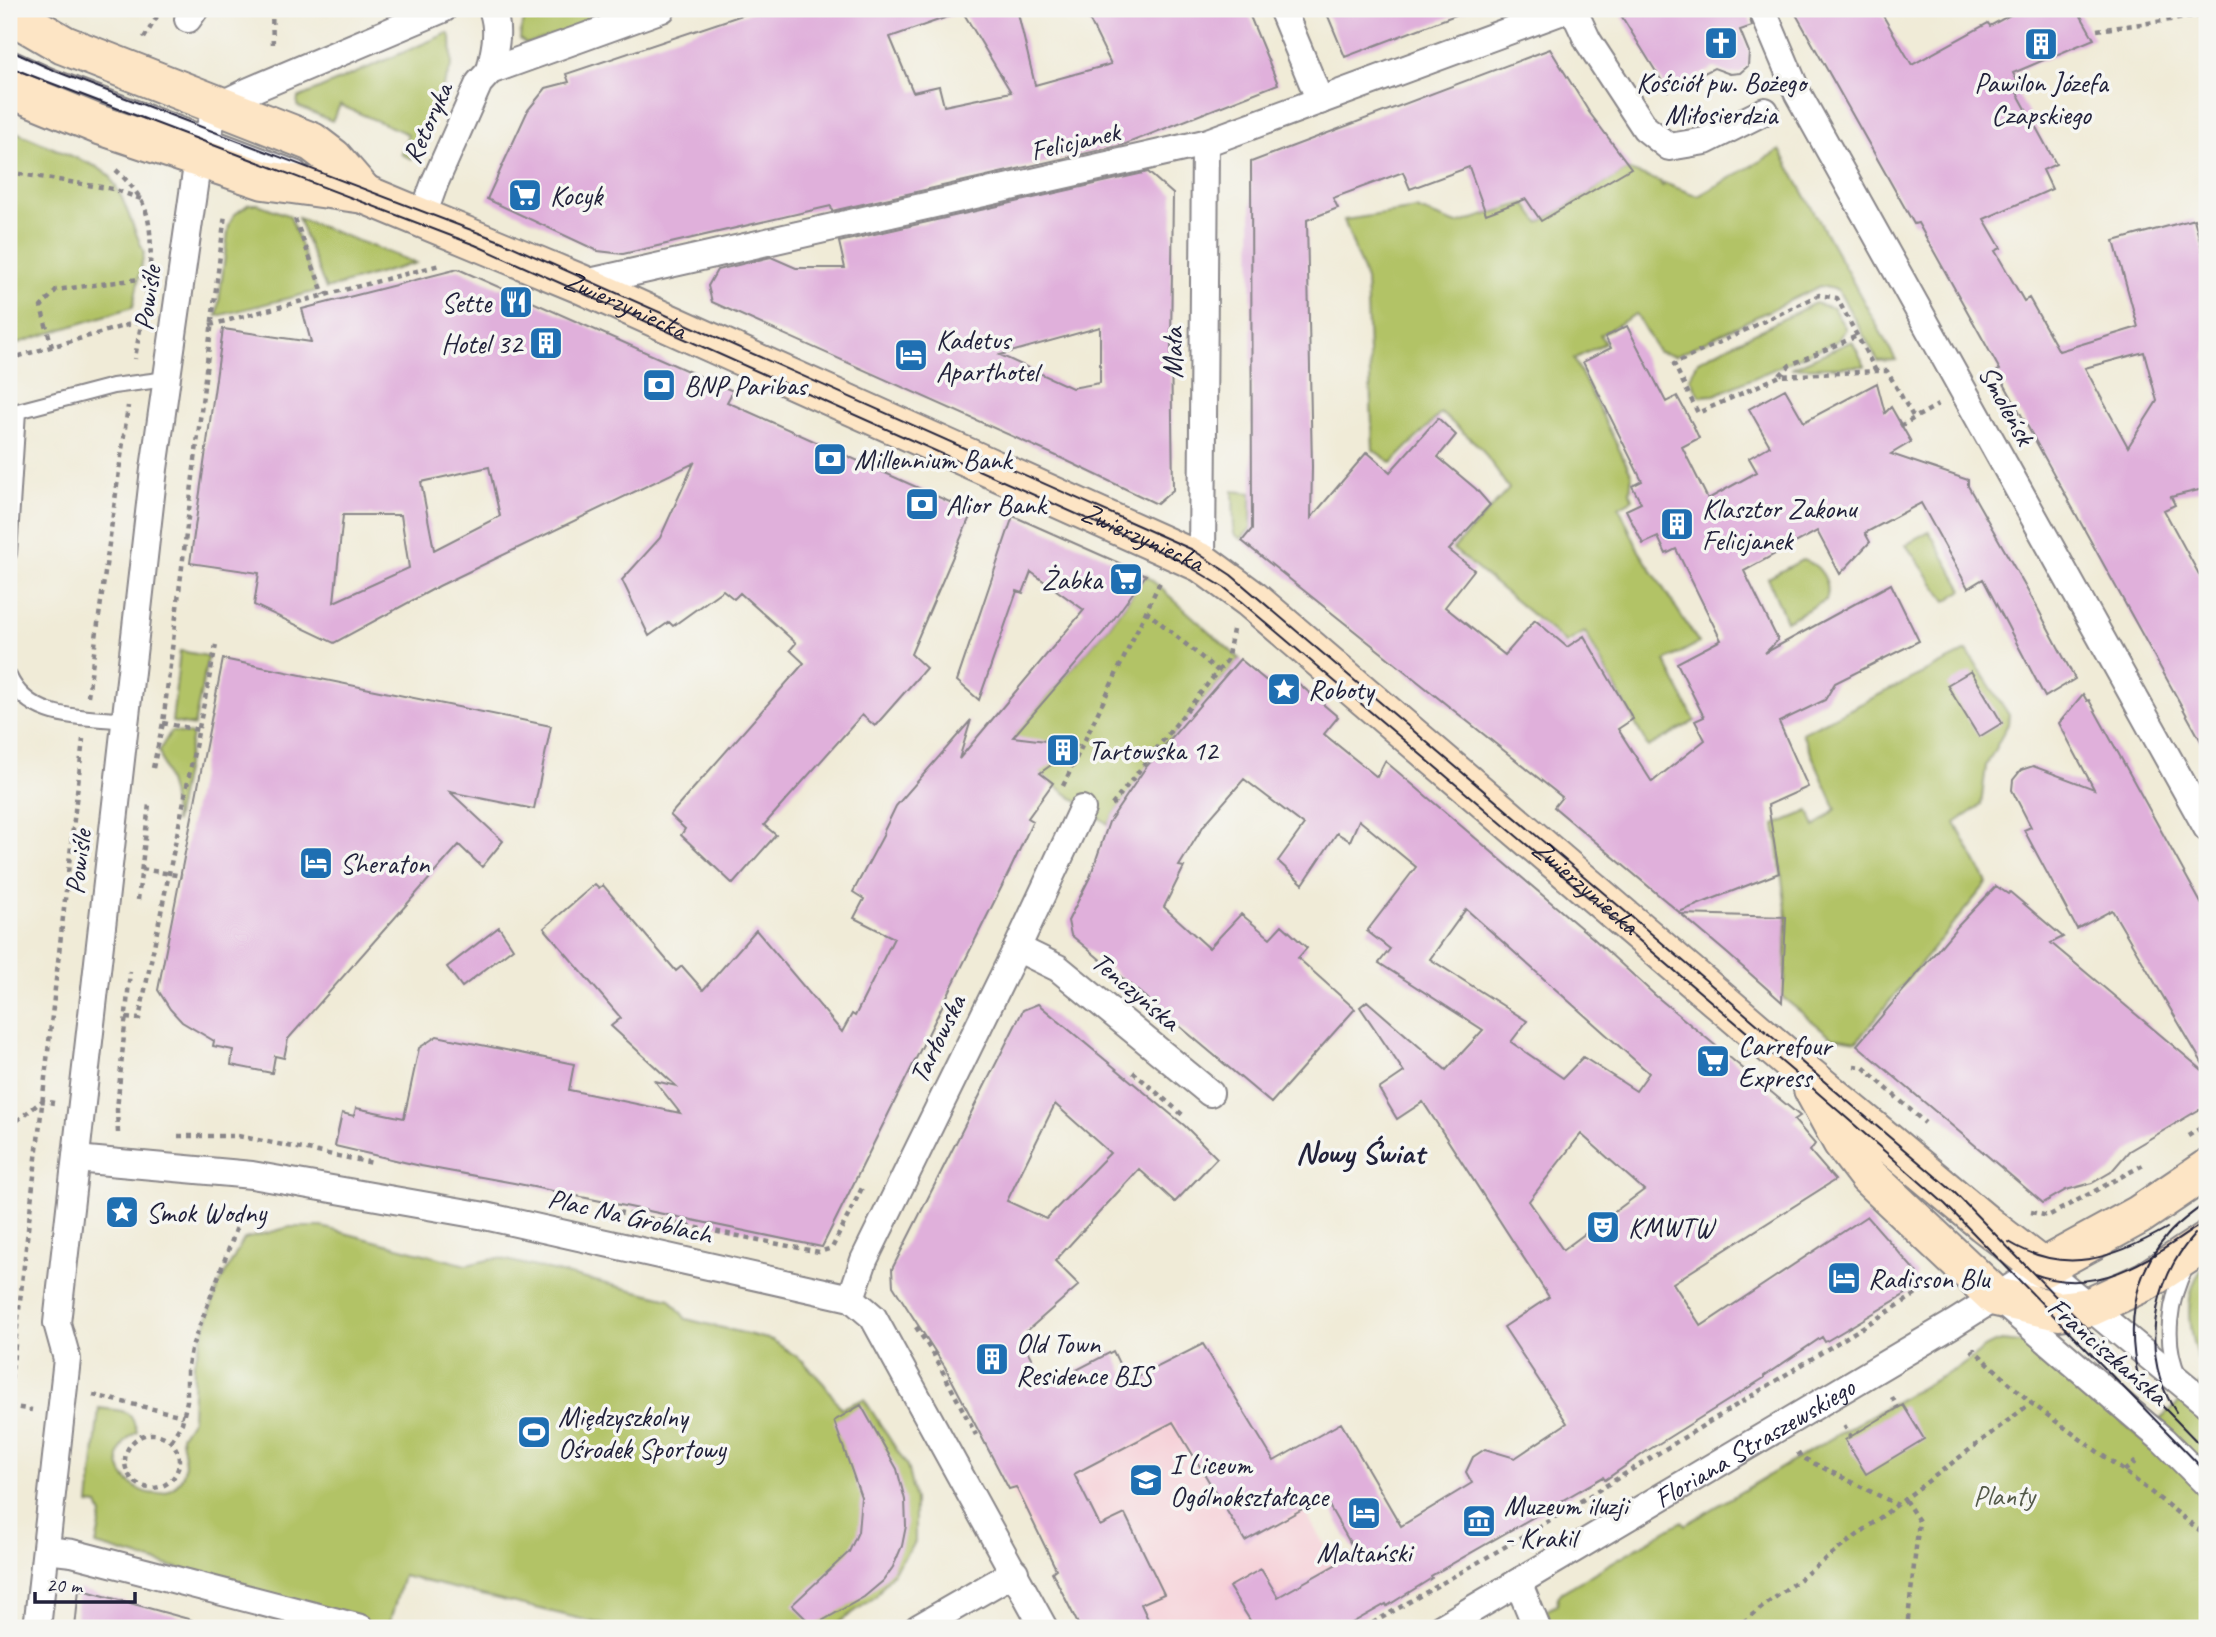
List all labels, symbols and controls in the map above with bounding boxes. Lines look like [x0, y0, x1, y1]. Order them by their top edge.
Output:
church icon: Kościół pw. Bożego Miłosierdzia [1702, 24, 1740, 62]
building icon: Pawilon Józefa Czapskiego [2022, 25, 2060, 63]
place label: Kościół pw. Bożego Miłosierdzia [1636, 65, 1809, 132]
place label: Pawilon Józefa Czapskiego [1974, 65, 2109, 132]
street label: Retoryka [394, 75, 461, 169]
street label: Felicjanek [1027, 113, 1125, 168]
supermarket icon: Kocyk [506, 176, 544, 214]
place label: Kocyk [550, 178, 604, 213]
street label: Powiśle [125, 262, 169, 333]
street label: Zwierzyniecka [559, 262, 694, 347]
restaurant icon: Sette [497, 283, 535, 321]
place label: Sette [441, 285, 493, 320]
place label: Kadetus Aparthotel [936, 322, 1043, 389]
building icon: Hotel 32 [527, 324, 565, 362]
place label: Hotel 32 [441, 326, 524, 361]
street label: Mała [1155, 326, 1190, 378]
hotel icon: Kadetus Aparthotel [892, 336, 930, 374]
street label: Smoleńsk [1971, 359, 2044, 453]
bank icon: BNP Paribas [640, 366, 678, 404]
place label: BNP Paribas [684, 368, 809, 403]
bank icon: Millennium Bank [811, 440, 849, 478]
place label: Millennium Bank [854, 442, 1014, 477]
bank icon: Alior Bank [903, 485, 941, 523]
place label: Alior Bank [946, 487, 1048, 522]
place label: Klasztor Zakonu Felicjanek [1702, 491, 1858, 558]
street label: Zwierzyniecka [1076, 494, 1211, 580]
building icon: Klasztor Zakonu Felicjanek [1658, 505, 1696, 543]
supermarket icon: Żabka [1107, 560, 1145, 598]
place label: Żabka [1042, 562, 1104, 597]
place icon: Roboty [1265, 670, 1303, 708]
place label: Roboty [1308, 672, 1376, 707]
building icon: Tartowska 12 [1044, 731, 1082, 769]
place label: Tartowska 12 [1088, 733, 1220, 768]
street label: Powiśle [57, 826, 100, 896]
street label: Zwierzyniecka [1525, 831, 1648, 943]
hotel icon: Sheraton [297, 844, 335, 882]
place label: Sheraton [340, 846, 431, 881]
street label: Tenczyńska [1085, 944, 1189, 1039]
street label: Tarłowska [901, 987, 974, 1089]
place label: Carrefour Express [1738, 1028, 1834, 1095]
supermarket icon: Carrefour Express [1694, 1042, 1732, 1080]
district label: Nowy Świat [1296, 1132, 1428, 1173]
street label: Plac Na Groblach [545, 1180, 717, 1252]
place icon: Smok Wodny [103, 1193, 141, 1231]
place label: Smok Wodny [146, 1195, 268, 1230]
theatre icon: KMWTW [1584, 1208, 1622, 1246]
place label: KMWTW [1628, 1210, 1717, 1245]
hotel icon: Radisson Blu [1825, 1259, 1863, 1297]
place label: Radisson Blu [1868, 1261, 1991, 1296]
street label: Franciszkańska [2041, 1289, 2176, 1414]
place label: Old Town Residence BIS [1016, 1326, 1156, 1393]
building icon: Old Town Residence BIS [973, 1340, 1011, 1378]
street label: Floriana Straszewskiego [1647, 1368, 1863, 1515]
place label: Międzyszkolny Ośrodek Sportowy [558, 1399, 728, 1466]
sports icon: Międzyszkolny Ośrodek Sportowy [515, 1413, 553, 1451]
place label: I Liceum Ogólnokształcące [1170, 1447, 1330, 1514]
school or university icon: I Liceum Ogólnokształcące [1127, 1461, 1165, 1499]
park label: Planty [1973, 1478, 2037, 1513]
place label: Muzeum iluzji - Krakil [1504, 1488, 1631, 1555]
hotel icon: Maltański [1345, 1494, 1383, 1532]
museum icon: Muzeum iluzji - Krakil [1460, 1502, 1498, 1540]
place label: Maltański [1316, 1535, 1415, 1570]
scale bar [35, 1560, 135, 1604]
text: 20 m [46, 1572, 84, 1598]

